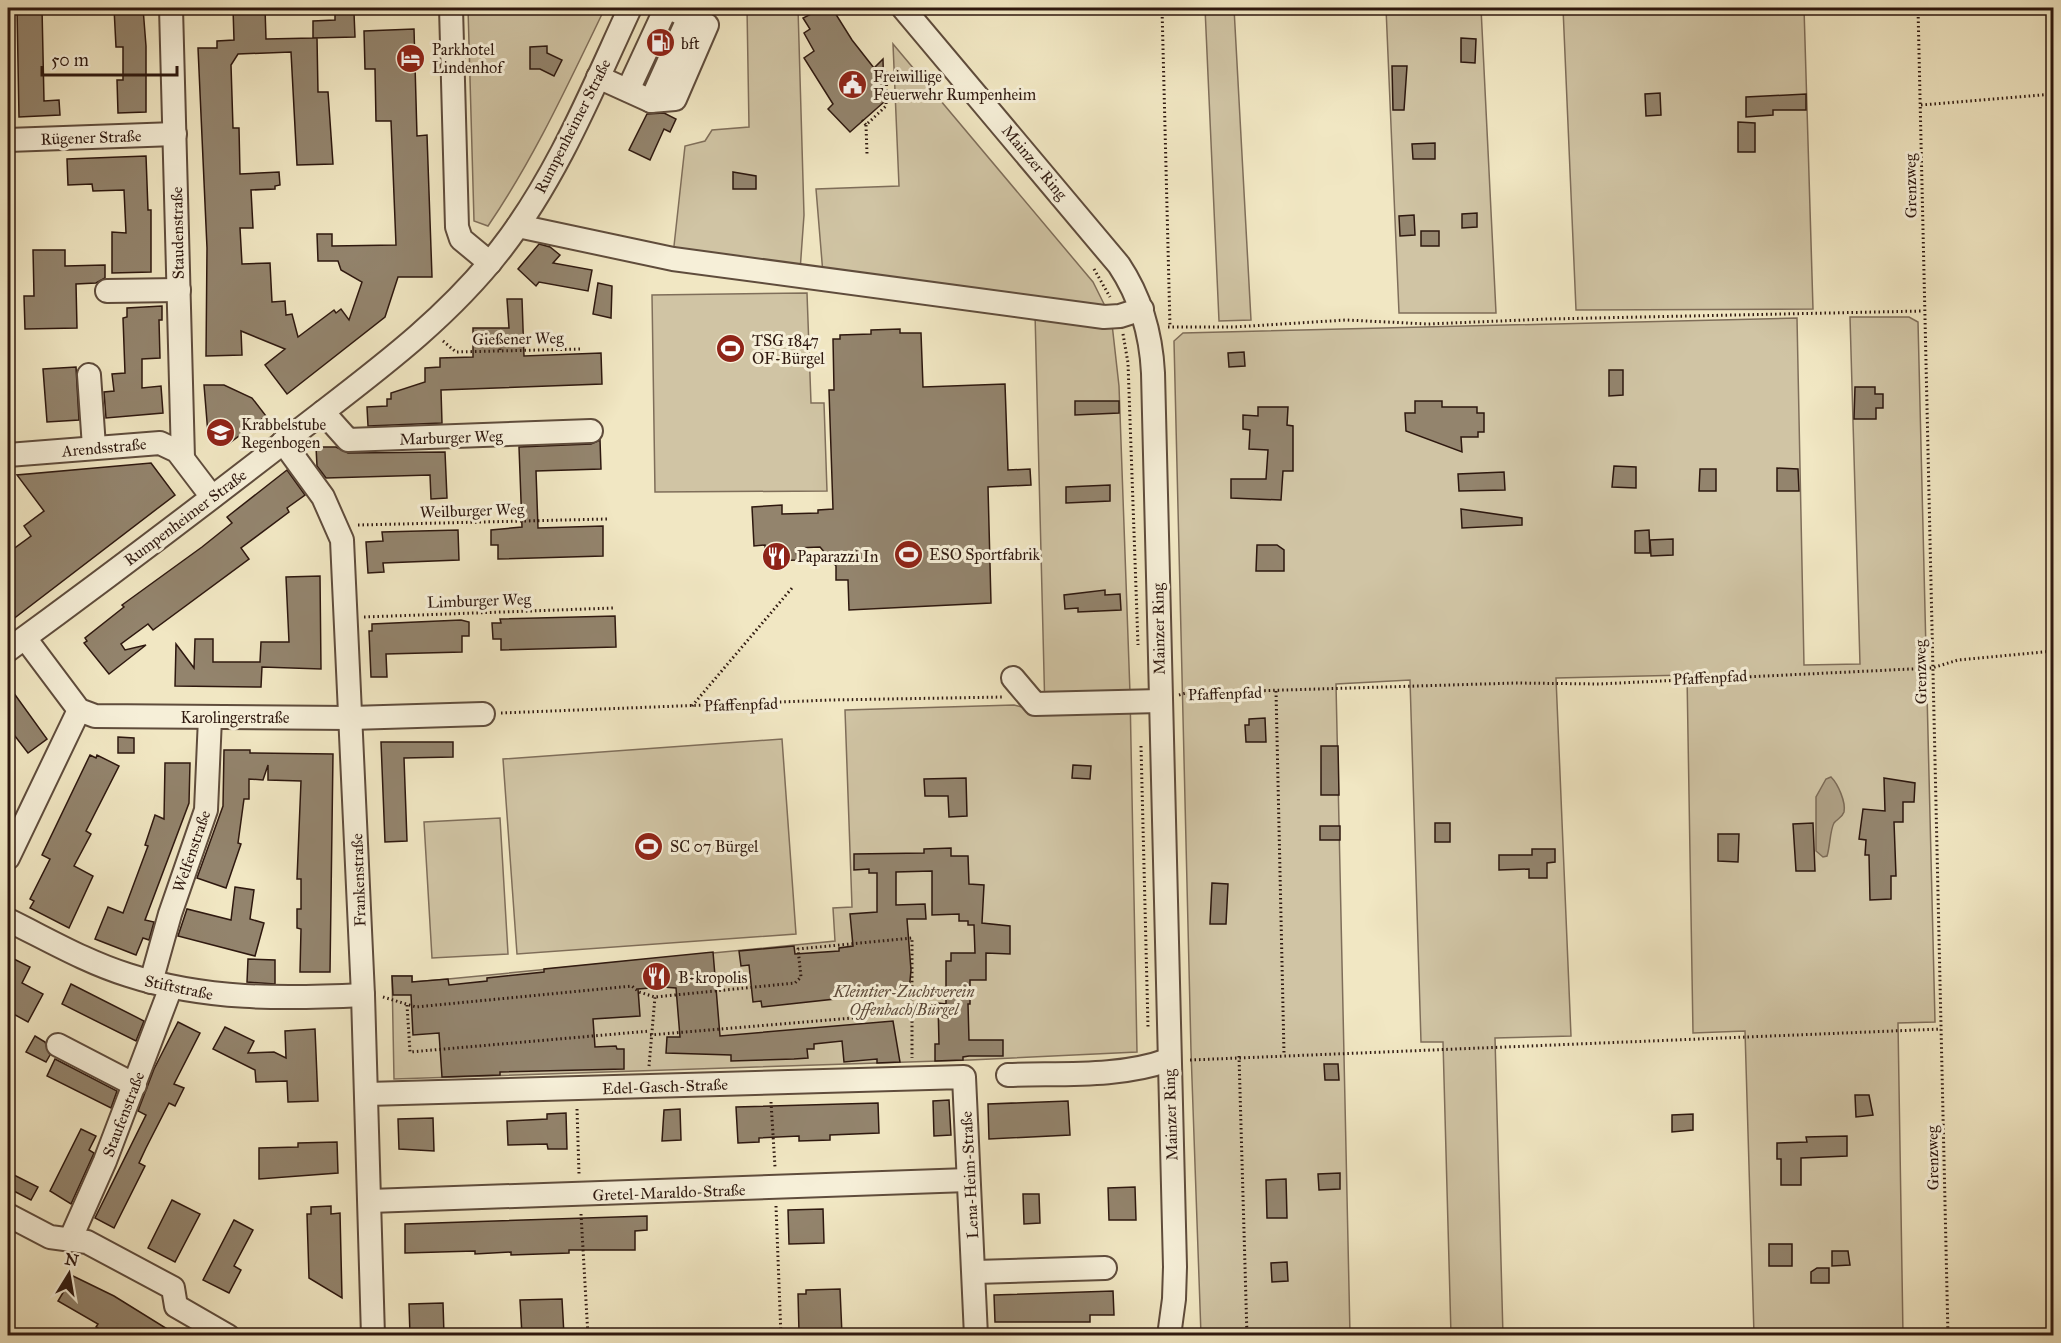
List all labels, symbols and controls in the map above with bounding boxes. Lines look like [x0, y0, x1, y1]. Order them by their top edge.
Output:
fuel station icon: bft [644, 27, 676, 59]
place label: bft [681, 34, 700, 53]
scale bar [42, 39, 177, 77]
place label: Parkhotel Lindenhof [432, 40, 505, 77]
hotel icon: Parkhotel Lindenhof [395, 42, 427, 74]
text: 50 m [51, 49, 89, 71]
street label: Rumpenheimer Straße [530, 56, 615, 197]
place label: Freiwillige Feuerwehr Rumpenheim [873, 67, 1037, 104]
public building icon: Freiwillige Feuerwehr Rumpenheim [836, 69, 868, 101]
street label: Mainzer Ring [997, 121, 1072, 205]
street label: Rügener Straße [40, 126, 142, 150]
street label: Grenzweg [1900, 153, 1922, 219]
street label: Staudenstraße [167, 186, 188, 280]
street label: Gießener Weg [472, 328, 564, 350]
place label: TSG 1847 OF-Bürgel [752, 331, 825, 369]
sports icon: TSG 1847 OF-Bürgel [715, 333, 747, 365]
place label: Krabbelstube Regenbogen [241, 415, 326, 453]
school or university icon: Krabbelstube Regenbogen [204, 417, 236, 449]
street label: Marburger Weg [399, 426, 504, 450]
street label: Arendsstraße [60, 434, 148, 461]
street label: Rumpenheimer Straße [120, 465, 251, 570]
street label: Weilburger Weg [420, 499, 525, 523]
sports icon: ESO Sportfabrik [892, 538, 924, 570]
restaurant icon: Paparazzi In [760, 540, 792, 572]
place label: ESO Sportfabrik [929, 545, 1041, 564]
place label: Paparazzi In [797, 547, 879, 566]
street label: Mainzer Ring [1148, 582, 1170, 675]
street label: Limburger Weg [427, 589, 532, 613]
street label: Grenzweg [1910, 639, 1932, 705]
street label: Pfaffenpfad [1672, 666, 1748, 689]
street label: Pfaffenpfad [1188, 683, 1262, 704]
street label: Pfaffenpfad [704, 694, 778, 715]
street label: Karolingerstraße [181, 708, 290, 728]
street label: Welfenstraße [169, 807, 214, 895]
sports icon: SC 07 Bürgel [633, 830, 665, 862]
street label: Frankenstraße [347, 833, 370, 927]
place label: SC 07 Bürgel [670, 837, 759, 857]
restaurant icon: B-kropolis [641, 961, 673, 993]
place label: B-kropolis [678, 968, 748, 987]
street label: Stiftstraße [143, 971, 215, 1004]
park label: Kleintier-Zuchtverein Offenbach/Bürgel [832, 982, 975, 1020]
street label: Staufenstraße [98, 1068, 149, 1160]
street label: Mainzer Ring [1159, 1068, 1183, 1161]
street label: Edel-Gasch-Straße [602, 1075, 729, 1098]
street label: Lena-Heim-Straße [957, 1110, 982, 1239]
street label: Grenzweg [1922, 1125, 1944, 1191]
street label: Gretel-Maraldo-Straße [592, 1180, 746, 1205]
north arrow [39, 1244, 99, 1304]
text: N [63, 1249, 81, 1270]

